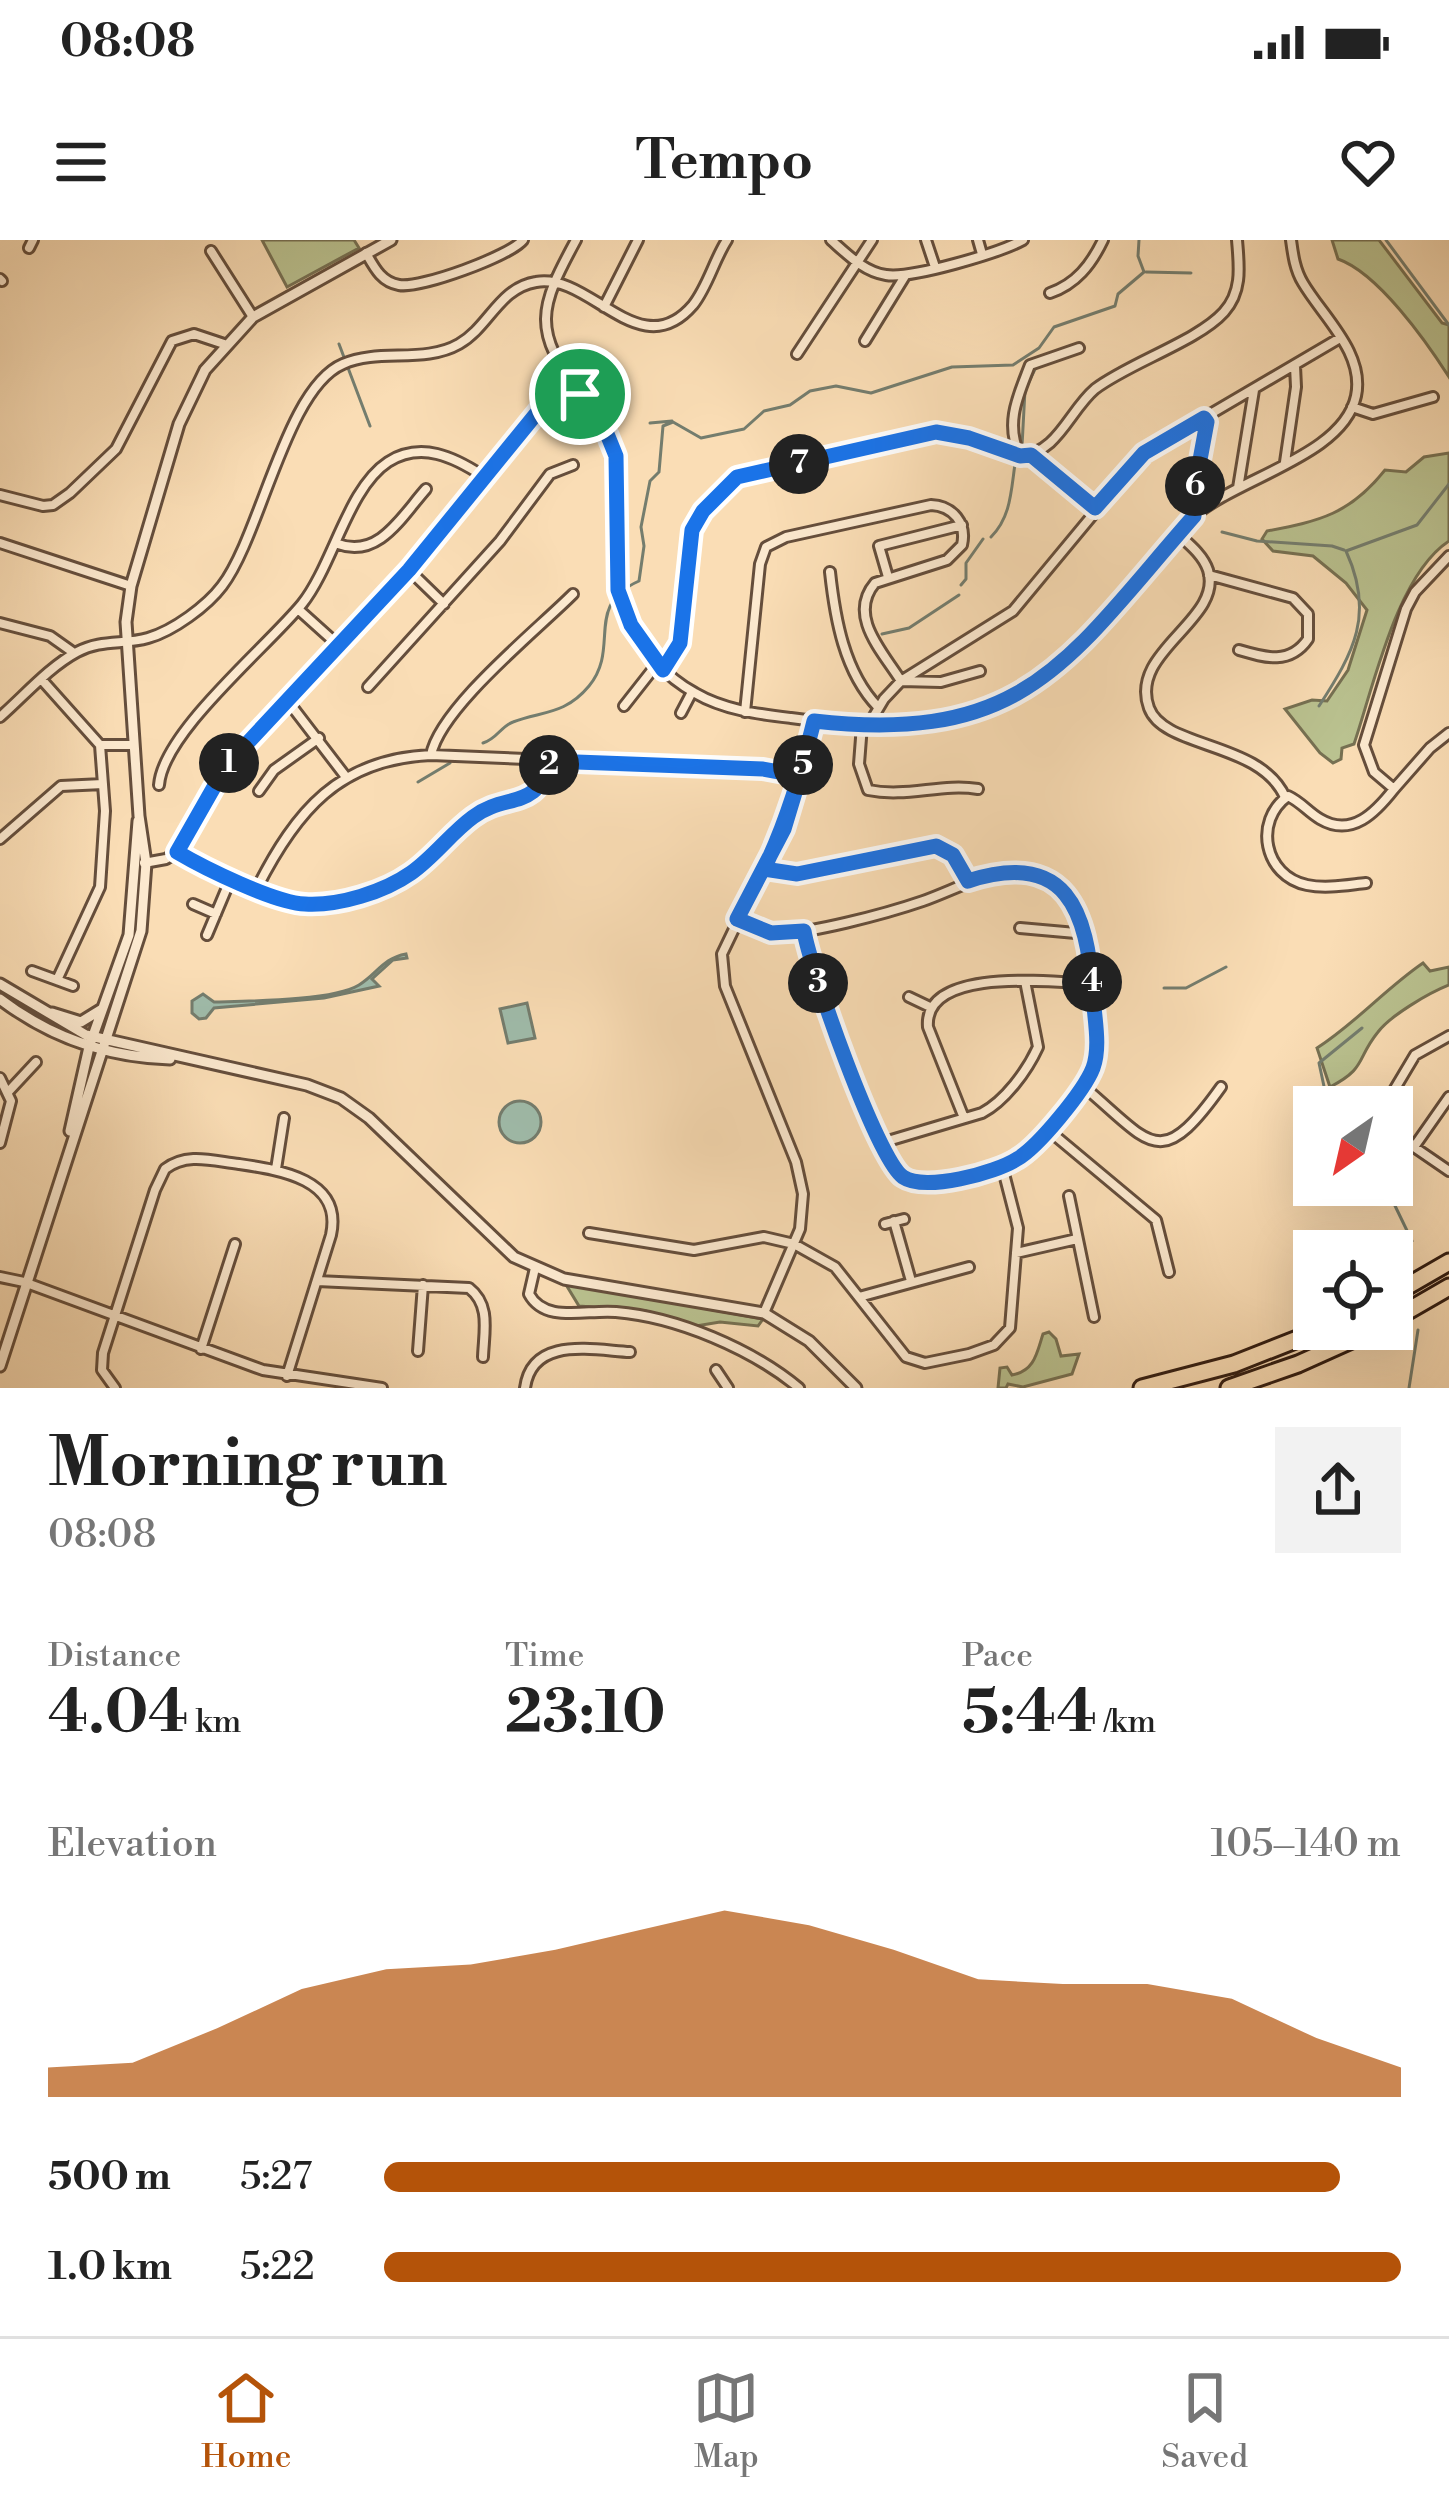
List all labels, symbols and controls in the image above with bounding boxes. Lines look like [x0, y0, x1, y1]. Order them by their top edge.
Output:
text: 08:08 [60, 14, 195, 71]
text: Tempo [636, 128, 813, 196]
icon: menu [48, 129, 114, 195]
icon: heart [1335, 129, 1401, 195]
pin [529, 343, 631, 445]
icon: arrive [547, 361, 613, 427]
pin: 7 [769, 434, 829, 494]
text: 7 [789, 443, 809, 484]
pin: 6 [1165, 456, 1225, 516]
text: 6 [1185, 465, 1205, 506]
pin: 1 [199, 733, 259, 793]
pin: 2 [519, 735, 579, 795]
pin: 5 [773, 735, 833, 795]
text: 1 [221, 742, 237, 783]
text: 2 [539, 744, 559, 785]
text: 5 [793, 744, 813, 785]
pin: 4 [1062, 952, 1122, 1012]
pin: 3 [788, 953, 848, 1013]
text: 4 [1081, 961, 1103, 1002]
text: 3 [808, 962, 828, 1003]
north arrow [1293, 1086, 1413, 1206]
map controls [1293, 1086, 1413, 1350]
button: locate [1293, 1230, 1413, 1350]
text: Morning run [48, 1424, 447, 1507]
button: share [1275, 1427, 1401, 1553]
text: 08:08 [48, 1511, 156, 1560]
text: Distance [48, 1636, 181, 1677]
text: Time [505, 1636, 584, 1677]
text: Pace [962, 1636, 1033, 1677]
text: 4.04 [48, 1677, 188, 1752]
text: 23:10 [505, 1677, 666, 1752]
text: 5:44 [962, 1677, 1097, 1752]
text: km [188, 1702, 241, 1743]
text: /km [1097, 1702, 1156, 1743]
text: Elevation [48, 1820, 217, 1869]
text: 105–140 m [1211, 1820, 1401, 1869]
text: 500 m [48, 2153, 171, 2202]
text: 5:27 [240, 2153, 312, 2202]
text: 1.0 km [48, 2243, 172, 2292]
text: 5:22 [240, 2243, 315, 2292]
tab: Home [201, 2365, 292, 2478]
tab: Map [693, 2365, 759, 2478]
tab: Saved [1161, 2365, 1248, 2478]

